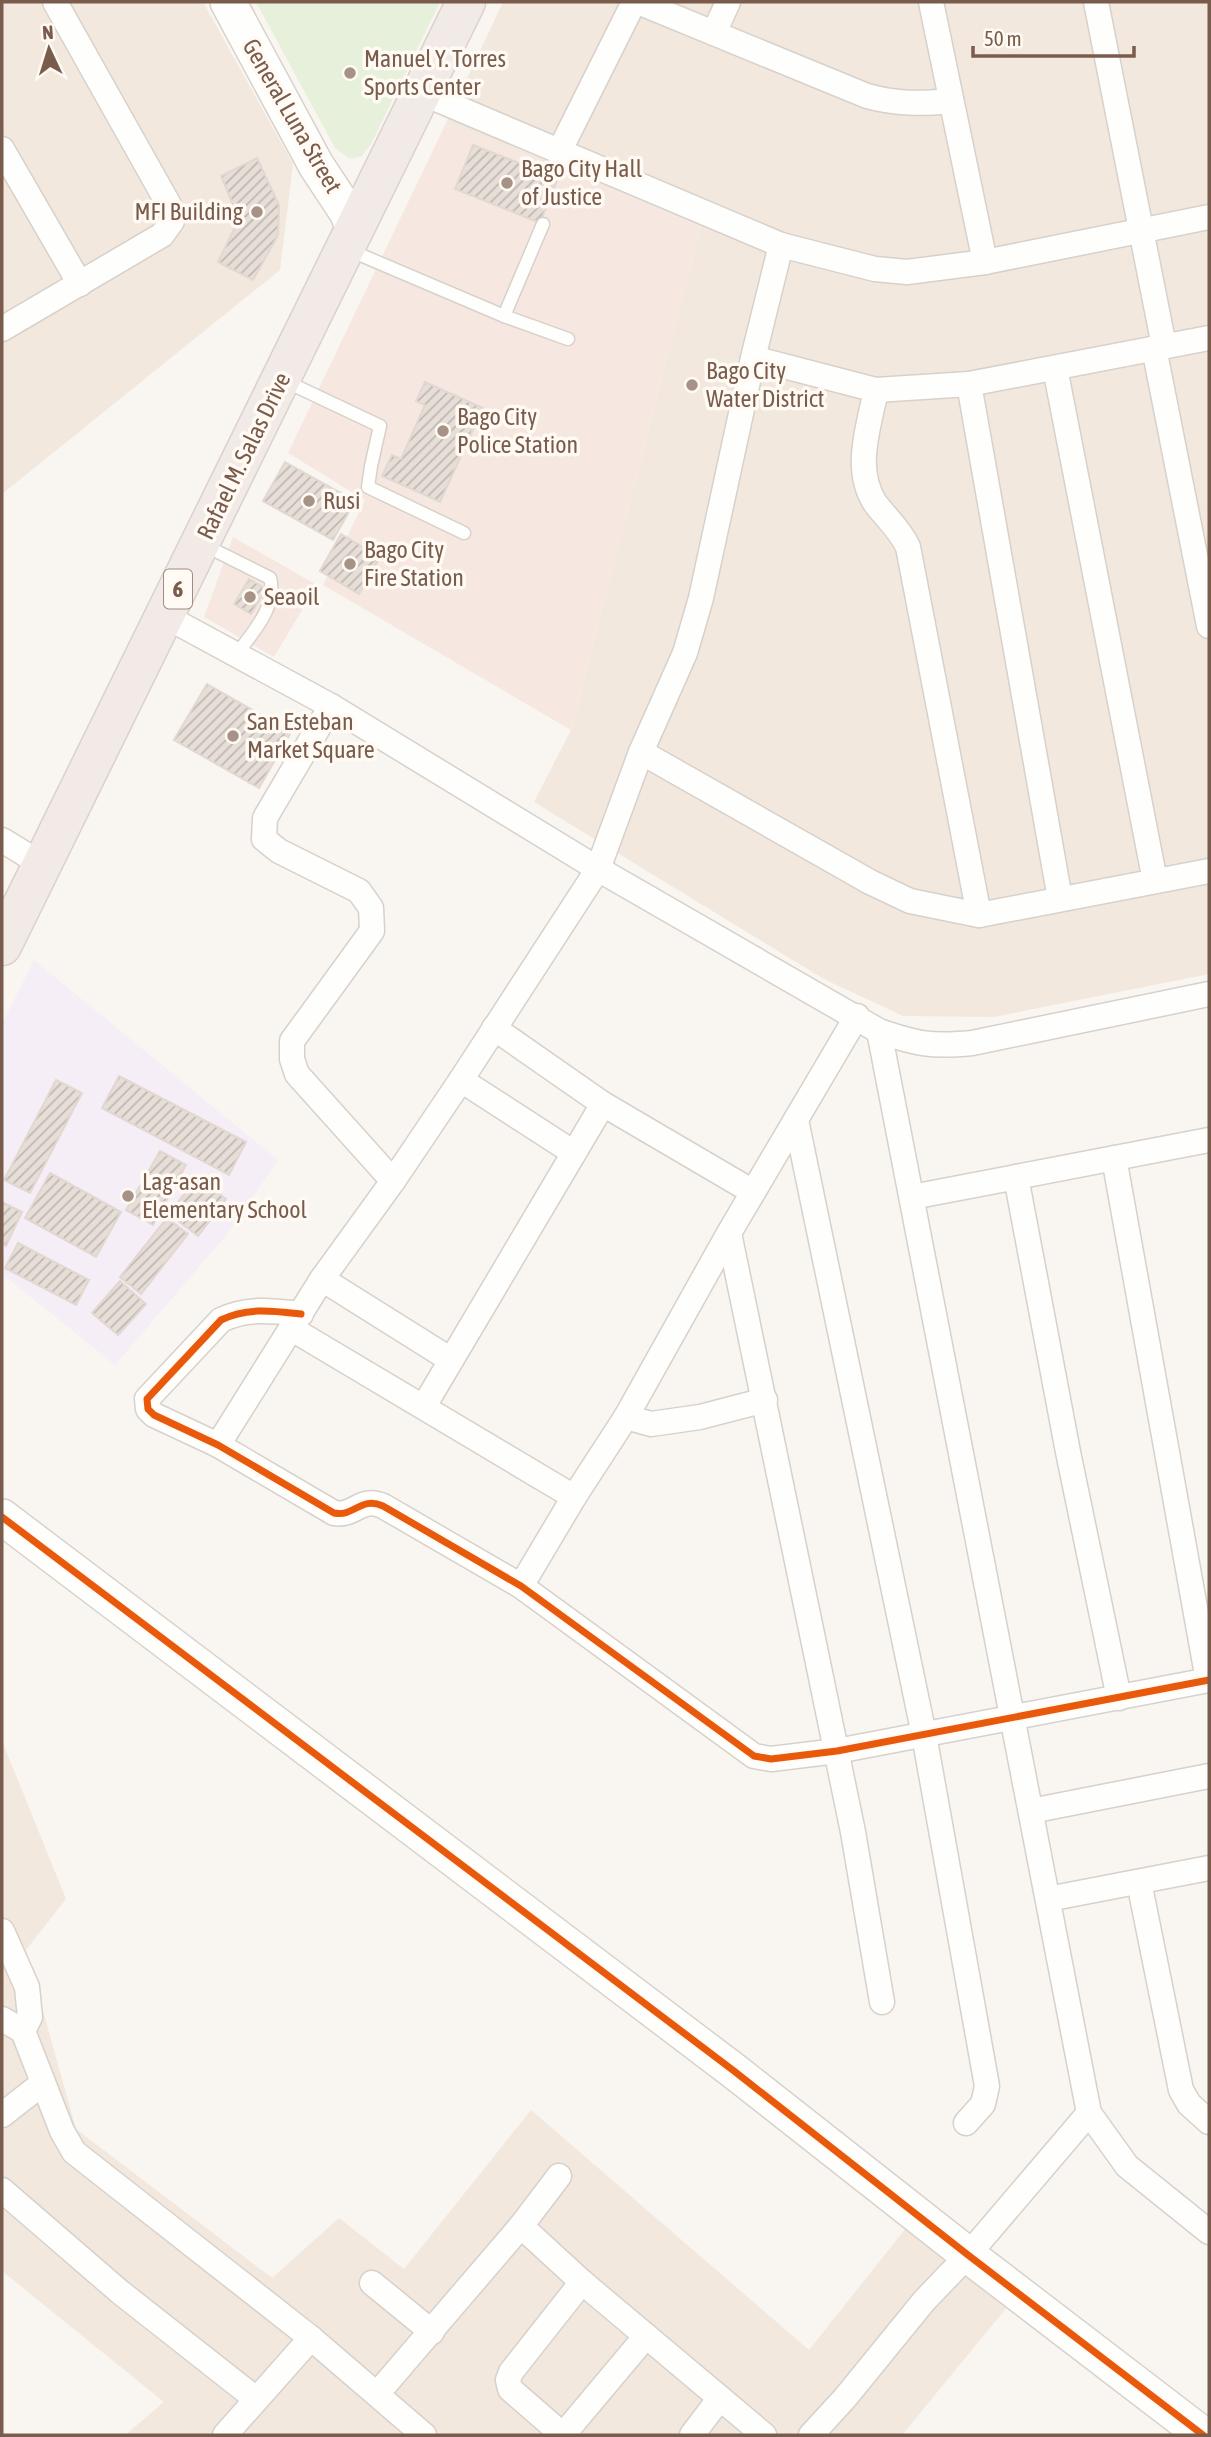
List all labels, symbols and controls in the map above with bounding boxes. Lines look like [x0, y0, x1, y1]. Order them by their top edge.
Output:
north arrow [14, 14, 84, 84]
scale bar [973, 14, 1134, 58]
text: N [41, 21, 54, 43]
text: 50 m [984, 26, 1022, 50]
street label: General Luna Street [237, 34, 347, 198]
place label: Manuel Y. Torres Sports Center [364, 45, 506, 100]
marker: Manuel Y. Torres Sports Center [342, 65, 358, 81]
place label: Bago City Hall of Justice [521, 155, 643, 210]
marker: Bago City Hall of Justice [499, 175, 515, 191]
place label: MFI Building [134, 198, 244, 225]
marker: MFI Building [249, 204, 265, 220]
place label: Bago City Water District [706, 357, 825, 412]
street label: Rafael M. Salas Drive [191, 368, 296, 544]
marker: Bago City Water District [684, 377, 700, 393]
place label: Bago City Police Station [457, 403, 578, 458]
marker: Bago City Police Station [435, 423, 451, 439]
place label: Rusi [323, 487, 361, 514]
marker: Rusi [301, 493, 317, 509]
place label: Bago City Fire Station [364, 536, 464, 591]
marker: Bago City Fire Station [342, 556, 358, 572]
road number: 6 [164, 569, 192, 608]
place label: Seaoil [264, 583, 320, 610]
marker: Seaoil [242, 589, 258, 605]
place label: San Esteban Market Square [247, 708, 375, 763]
marker: San Esteban Market Square [225, 728, 241, 744]
place label: Lag-asan Elementary School [142, 1168, 308, 1223]
marker: Lag-asan Elementary School [120, 1188, 136, 1204]

